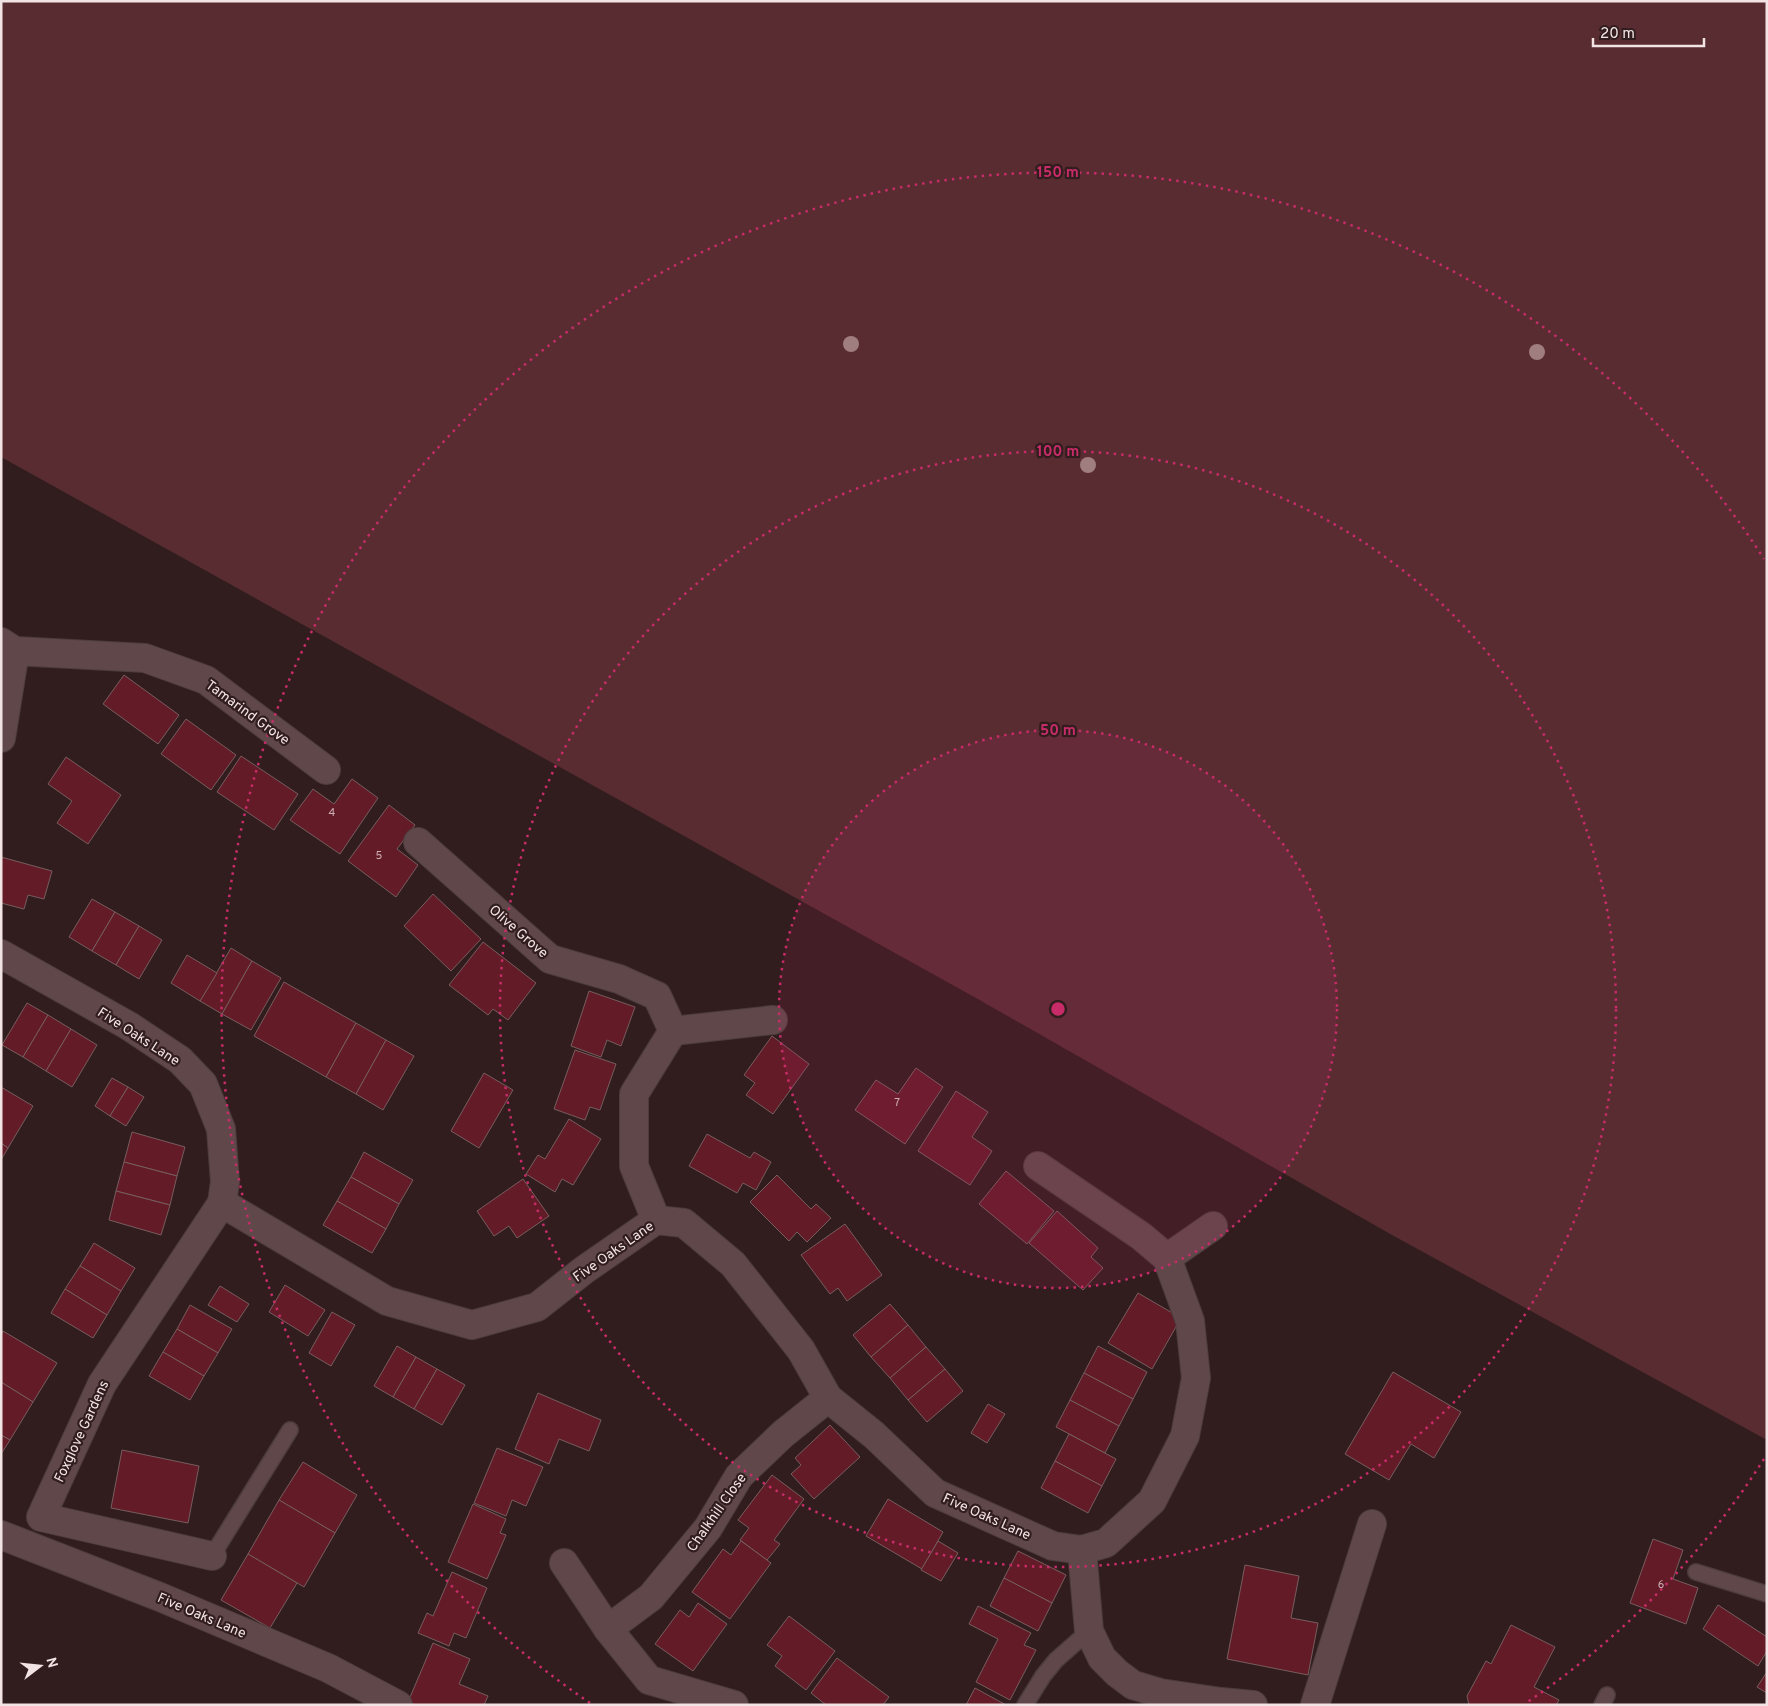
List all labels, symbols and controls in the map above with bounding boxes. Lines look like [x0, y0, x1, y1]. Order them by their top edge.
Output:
scale bar [1593, 15, 1704, 47]
text: 20 m [1600, 25, 1635, 44]
text: 150 m [1037, 164, 1079, 183]
text: 100 m [1037, 443, 1079, 462]
street label: Tamarind Grove [202, 677, 292, 749]
text: 50 m [1040, 722, 1076, 741]
house number: 4 [329, 806, 336, 820]
house number: 5 [376, 849, 383, 863]
street label: Olive Grove [485, 902, 551, 962]
centre of rings [1049, 1000, 1067, 1018]
street label: Five Oaks Lane [94, 1004, 183, 1070]
house number: 7 [894, 1096, 900, 1110]
street label: Five Oaks Lane [570, 1218, 658, 1286]
street label: Foxglove Gardens [51, 1378, 113, 1485]
street label: Chalkhill Close [684, 1470, 751, 1555]
street label: Five Oaks Lane [940, 1490, 1033, 1544]
house number: 6 [1658, 1578, 1664, 1592]
street label: Five Oaks Lane [155, 1590, 248, 1643]
north arrow [15, 1641, 65, 1691]
text: N [41, 1656, 61, 1670]

